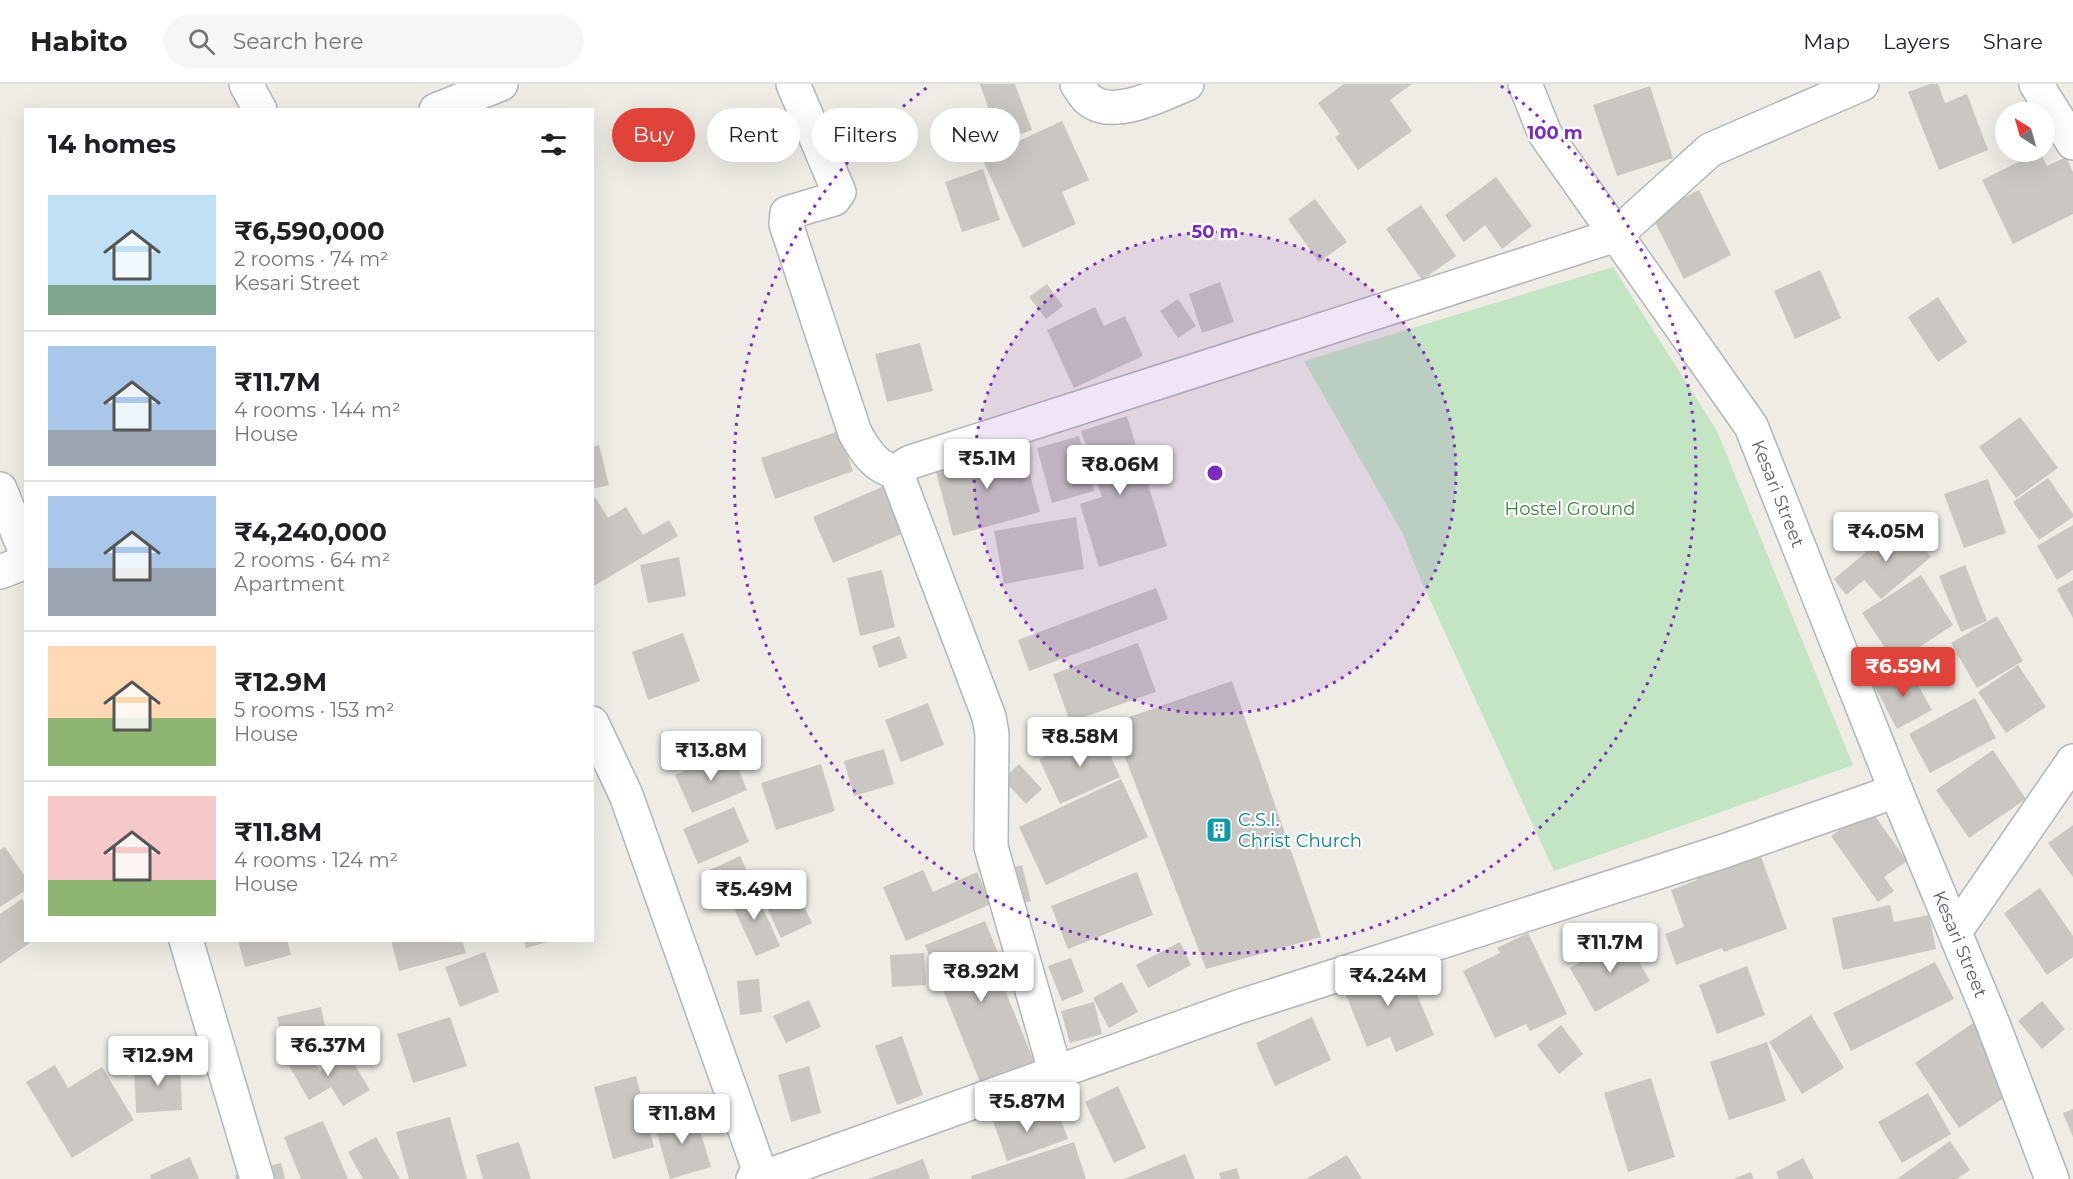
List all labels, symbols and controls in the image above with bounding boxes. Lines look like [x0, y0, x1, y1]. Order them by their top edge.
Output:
search box [164, 14, 584, 68]
text: Habito [30, 24, 128, 58]
icon: search [185, 25, 218, 58]
text: Search here [233, 28, 364, 55]
text: Map [1803, 29, 1850, 54]
text: Layers [1883, 29, 1950, 54]
text: Share [1983, 29, 2043, 54]
north arrow [1995, 102, 2055, 162]
map controls [1995, 102, 2055, 162]
chip: Buy [612, 108, 695, 162]
chip: Rent [707, 108, 800, 162]
chip: Filters [812, 108, 918, 162]
chip: New [930, 108, 1020, 162]
text: 100 m [1527, 122, 1583, 144]
text: 14 homes [48, 128, 176, 160]
icon: filters [537, 128, 570, 161]
text: ₹6,590,000 [234, 215, 385, 247]
icon: home [96, 219, 168, 291]
text: 50 m [1192, 221, 1238, 243]
text: 2 rooms · 74 m² [234, 247, 389, 271]
text: Kesari Street [234, 271, 360, 295]
text: ₹11.7M [234, 366, 321, 398]
icon: home [96, 370, 168, 442]
text: 4 rooms · 144 m² [234, 398, 401, 422]
text: House [234, 422, 298, 446]
street label: Kesari Street [1747, 437, 1809, 551]
pin: ₹5.1M [945, 439, 1029, 490]
pin: ₹8.06M [1071, 445, 1169, 496]
text: ₹5.1M [958, 446, 1016, 470]
text: ₹8.06M [1081, 452, 1159, 476]
centre of rings [1205, 463, 1225, 483]
park label: Hostel Ground [1505, 498, 1635, 520]
pin: ₹4.05M [1837, 512, 1935, 563]
text: ₹4,240,000 [234, 516, 387, 548]
text: ₹4.05M [1847, 519, 1925, 543]
icon: home [96, 520, 168, 592]
text: 2 rooms · 64 m² [234, 548, 390, 572]
text: Apartment [234, 572, 345, 596]
pin: ₹6.59M [1854, 647, 1952, 698]
text: ₹6.59M [1865, 654, 1941, 678]
text: ₹12.9M [234, 666, 327, 698]
icon: home [96, 670, 168, 742]
text: 5 rooms · 153 m² [234, 698, 395, 722]
pin: ₹8.58M [1031, 717, 1129, 768]
text: House [234, 722, 298, 746]
text: ₹8.58M [1041, 724, 1119, 748]
pin: ₹13.8M [662, 731, 760, 782]
text: ₹13.8M [675, 738, 747, 762]
place label: C.S.I. Christ Church [1238, 809, 1362, 852]
building icon: C.S.I. Christ Church [1204, 815, 1234, 845]
text: ₹11.8M [234, 816, 322, 848]
icon: home [96, 820, 168, 892]
text: 4 rooms · 124 m² [234, 848, 398, 872]
pin: ₹5.49M [705, 870, 803, 921]
text: House [234, 872, 298, 896]
text: ₹5.49M [715, 877, 793, 901]
street label: Kesari Street [1928, 888, 1992, 1001]
pin: ₹11.7M [1561, 923, 1659, 974]
text: ₹11.7M [1577, 930, 1643, 954]
pin: ₹8.92M [932, 952, 1030, 1003]
pin: ₹4.24M [1339, 956, 1437, 1007]
text: ₹8.92M [943, 959, 1019, 983]
text: ₹4.24M [1349, 963, 1427, 987]
pin: ₹6.37M [279, 1026, 377, 1077]
text: ₹6.37M [290, 1033, 366, 1057]
pin: ₹12.9M [109, 1036, 207, 1087]
text: ₹12.9M [122, 1043, 194, 1067]
pin: ₹5.87M [978, 1082, 1076, 1133]
text: ₹5.87M [989, 1089, 1065, 1113]
pin: ₹11.8M [633, 1094, 731, 1145]
text: ₹11.8M [648, 1101, 716, 1125]

